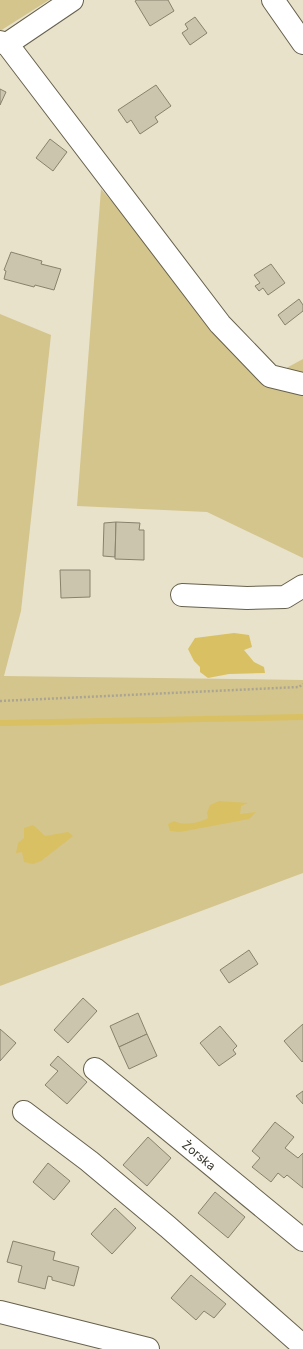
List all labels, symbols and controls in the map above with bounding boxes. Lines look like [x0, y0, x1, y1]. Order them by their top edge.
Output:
street label: Żorska [179, 1137, 219, 1173]

